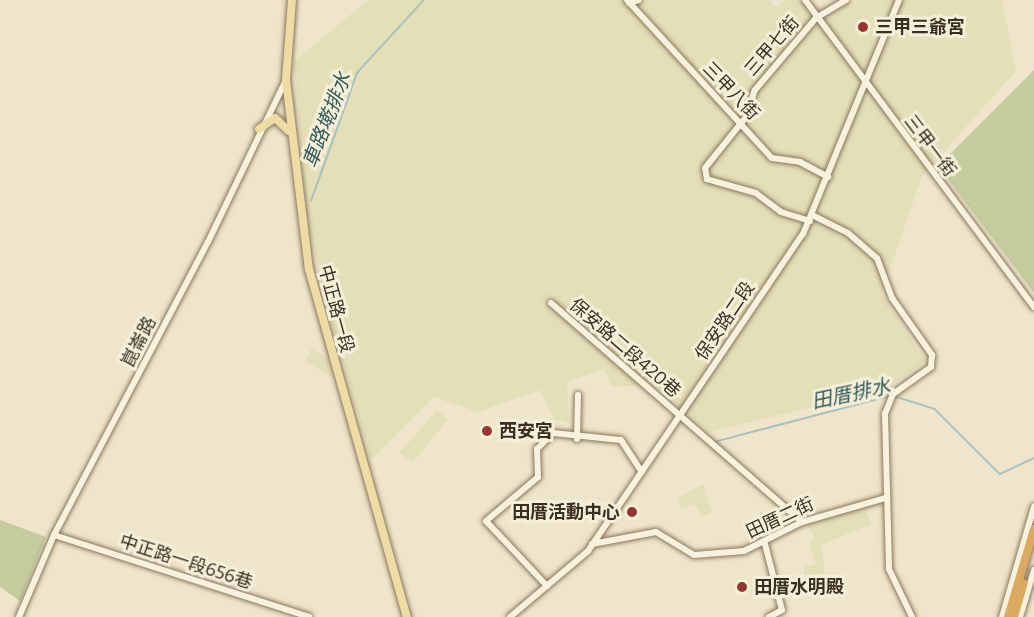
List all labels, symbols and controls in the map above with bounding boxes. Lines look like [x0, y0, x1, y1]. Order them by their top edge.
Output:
street label: 三甲七街 [740, 12, 804, 80]
place label: 三甲三爺宮 [875, 16, 965, 38]
marker: 三甲三爺宮 [856, 20, 870, 34]
street label: 三甲八街 [698, 58, 764, 124]
water label: 車路墘排水 [298, 69, 356, 171]
street label: 三甲一街 [900, 111, 960, 181]
street label: 中正路一段 [314, 263, 358, 355]
street label: 保安路二段 [691, 278, 759, 364]
street label: 保安路二段420巷 [565, 294, 685, 402]
street label: 崑崙路 [117, 313, 161, 371]
water label: 田厝排水 [809, 374, 893, 414]
place label: 西安宮 [499, 420, 553, 442]
marker: 西安宮 [480, 424, 494, 438]
street label: 田厝二街 [743, 493, 817, 543]
place label: 田厝活動中心 [512, 501, 620, 523]
marker: 田厝活動中心 [625, 505, 639, 519]
street label: 中正路一段656巷 [117, 530, 255, 594]
place label: 田厝水明殿 [754, 576, 844, 598]
marker: 田厝水明殿 [735, 580, 749, 594]

